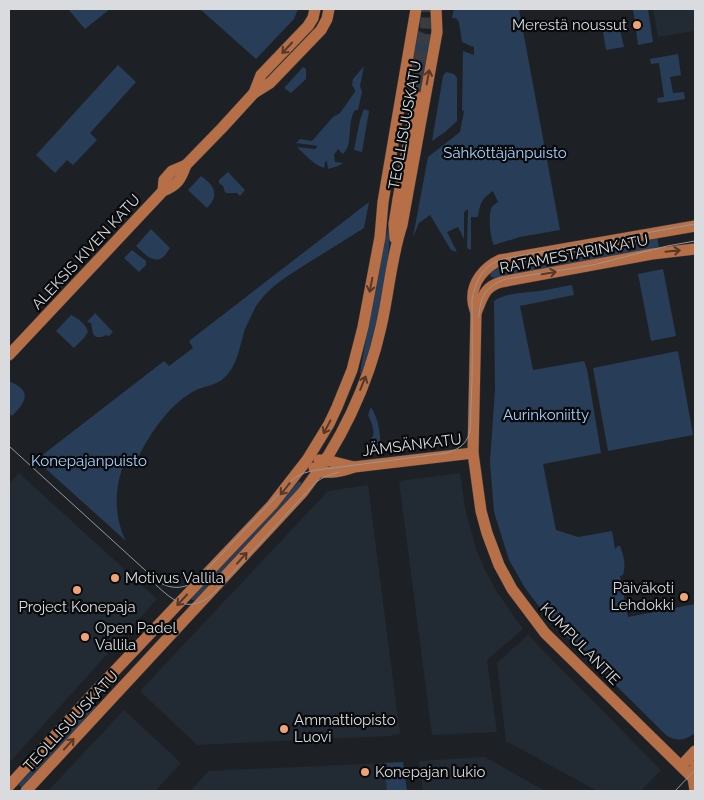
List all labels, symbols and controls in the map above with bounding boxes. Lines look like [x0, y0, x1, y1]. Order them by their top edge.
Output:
place label: Merestä noussut [512, 16, 627, 34]
marker: Merestä noussut [631, 19, 643, 31]
one-way arrow [281, 41, 293, 54]
street label: TEOLLISUUSKATU [385, 59, 425, 191]
one-way arrow [424, 70, 434, 86]
park label: Sähköttäjänpuisto [443, 144, 567, 162]
street label: ALEKSIS KIVEN KATU [28, 191, 144, 313]
street label: RATAMESTARINKATU [498, 231, 650, 277]
one-way arrow [665, 246, 681, 256]
one-way arrow [541, 267, 557, 277]
one-way arrow [365, 277, 375, 293]
one-way arrow [360, 376, 369, 391]
park label: Aurinkoniitty [503, 406, 589, 424]
one-way arrow [322, 419, 331, 434]
street label: JÄMSÄNKATU [361, 429, 463, 460]
park label: Konepajanpuisto [31, 452, 147, 470]
one-way arrow [279, 482, 290, 495]
one-way arrow [236, 552, 248, 565]
place label: Motivus Vallila [125, 569, 224, 587]
marker: Motivus Vallila [109, 572, 121, 584]
place label: Päiväkoti Lehdokki [610, 579, 674, 614]
marker: Project Konepaja [71, 584, 83, 596]
marker: Päiväkoti Lehdokki [678, 591, 690, 603]
one-way arrow [176, 593, 188, 606]
place label: Project Konepaja [18, 598, 136, 616]
street label: KUMPULANTIE [536, 599, 624, 689]
place label: Open Padel Vallila [95, 619, 177, 654]
marker: Open Padel Vallila [79, 631, 91, 643]
street label: TEOLLISUUSKATU [20, 667, 122, 775]
place label: Ammattiopisto Luovi [294, 711, 396, 746]
marker: Ammattiopisto Luovi [278, 723, 290, 735]
one-way arrow [63, 738, 75, 751]
place label: Konepajan lukio [375, 763, 485, 781]
marker: Konepajan lukio [359, 766, 371, 778]

